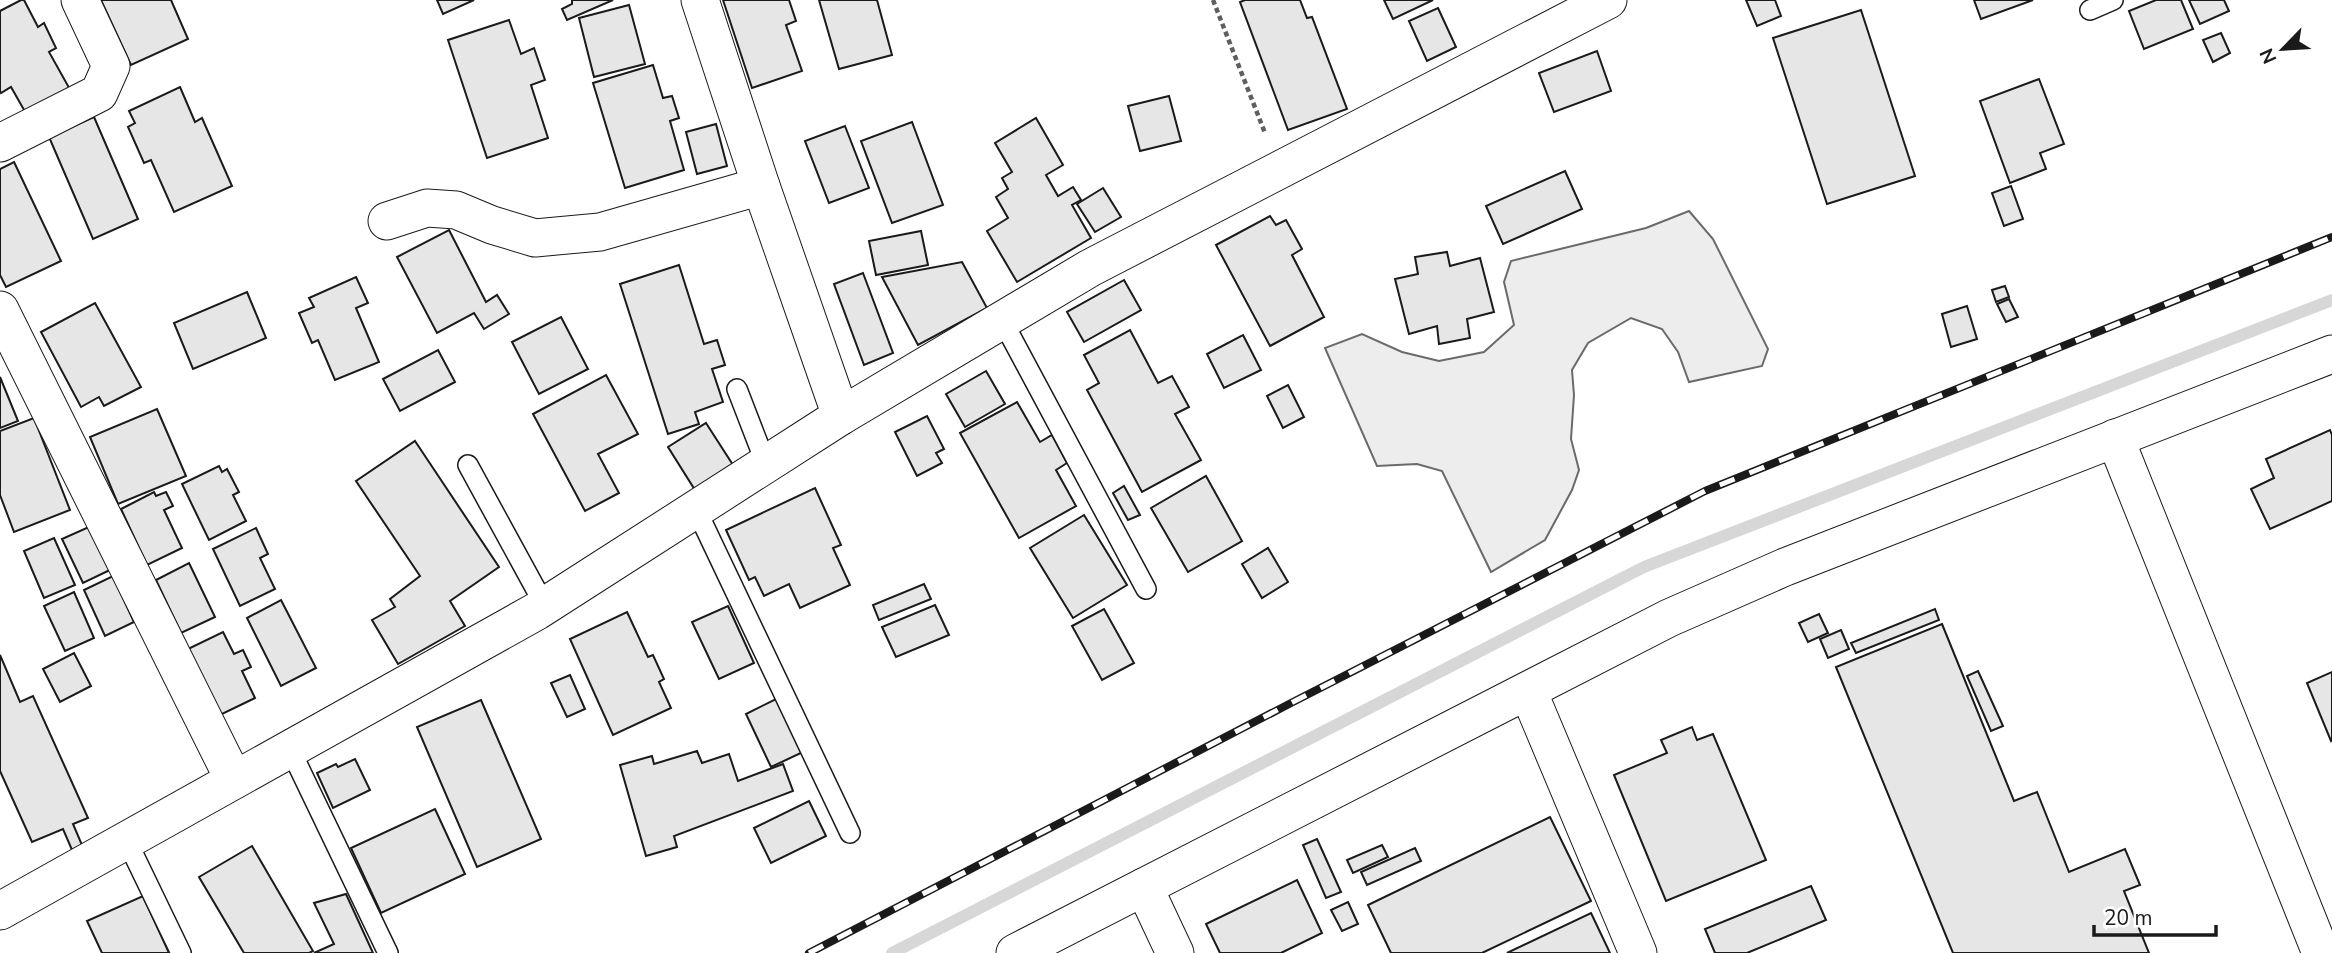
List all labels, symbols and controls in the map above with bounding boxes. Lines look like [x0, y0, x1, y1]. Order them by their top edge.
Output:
north arrow [2248, 14, 2318, 84]
text: N [2254, 44, 2283, 68]
scale bar [2094, 894, 2216, 938]
text: 20 m [2104, 904, 2153, 932]

